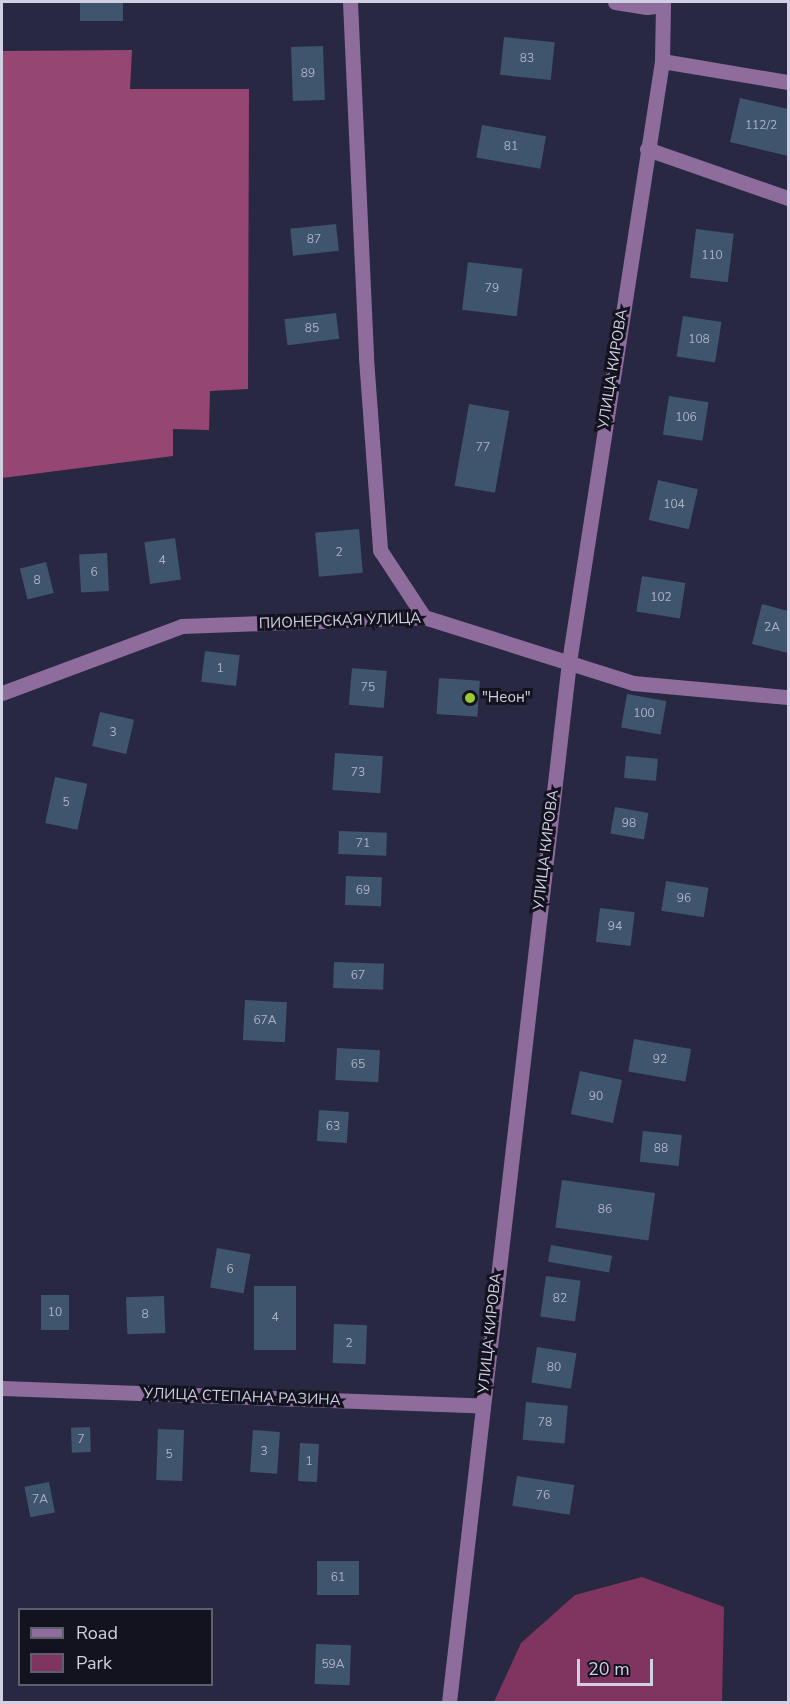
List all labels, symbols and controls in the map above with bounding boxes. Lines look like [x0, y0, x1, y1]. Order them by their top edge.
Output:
house number: 83 [520, 52, 534, 66]
house number: 89 [301, 67, 315, 81]
house number: 112/2 [745, 119, 777, 133]
house number: 81 [504, 140, 518, 154]
house number: 87 [307, 233, 321, 247]
house number: 110 [701, 249, 723, 263]
house number: 79 [485, 282, 499, 296]
street label: УЛИЦА КИРОВА [595, 308, 631, 430]
house number: 85 [305, 322, 319, 336]
house number: 108 [688, 333, 710, 347]
house number: 106 [675, 411, 697, 425]
house number: 77 [476, 441, 490, 455]
house number: 104 [663, 498, 685, 512]
house number: 2 [335, 546, 343, 560]
house number: 4 [158, 554, 166, 568]
house number: 6 [90, 566, 98, 580]
house number: 8 [33, 574, 41, 588]
house number: 102 [650, 591, 672, 605]
street label: ПИОНЕРСКАЯ УЛИЦА [259, 609, 421, 633]
house number: 2А [764, 621, 780, 635]
house number: 1 [216, 662, 224, 676]
house number: 75 [361, 681, 375, 695]
place label: "Неон" [482, 689, 531, 707]
marker: "Неон" [463, 691, 477, 705]
house number: 100 [633, 707, 655, 721]
house number: 3 [109, 726, 117, 740]
house number: 73 [351, 766, 365, 780]
street label: УЛИЦА КИРОВА [530, 789, 562, 911]
house number: 5 [62, 796, 70, 810]
house number: 98 [622, 817, 636, 831]
house number: 71 [356, 837, 370, 851]
house number: 69 [356, 884, 370, 898]
house number: 96 [677, 892, 691, 906]
house number: 94 [608, 920, 622, 934]
house number: 67 [351, 969, 365, 983]
house number: 67А [253, 1014, 277, 1028]
house number: 92 [653, 1053, 667, 1067]
house number: 65 [351, 1058, 365, 1072]
house number: 90 [589, 1090, 603, 1104]
house number: 63 [326, 1120, 340, 1134]
house number: 88 [654, 1142, 668, 1156]
house number: 86 [598, 1203, 612, 1217]
house number: 6 [226, 1263, 234, 1277]
street label: УЛИЦА КИРОВА [475, 1272, 505, 1394]
house number: 82 [553, 1292, 567, 1306]
house number: 10 [48, 1306, 62, 1320]
house number: 8 [141, 1308, 149, 1322]
house number: 4 [271, 1311, 279, 1325]
house number: 2 [345, 1337, 353, 1351]
house number: 80 [547, 1361, 561, 1375]
street label: УЛИЦА СТЕПАНА РАЗИНА [143, 1385, 341, 1409]
house number: 78 [538, 1416, 552, 1430]
house number: 7 [77, 1433, 85, 1447]
house number: 3 [260, 1445, 268, 1459]
house number: 5 [165, 1448, 173, 1462]
house number: 1 [305, 1455, 313, 1469]
house number: 76 [536, 1489, 550, 1503]
house number: 7А [32, 1493, 48, 1507]
house number: 61 [331, 1571, 345, 1585]
legend [18, 1608, 213, 1686]
text: Road [76, 1621, 118, 1645]
scale bar [580, 1647, 656, 1685]
text: Park [76, 1651, 112, 1675]
text: 20 m [588, 1657, 630, 1681]
house number: 59А [321, 1658, 345, 1672]

